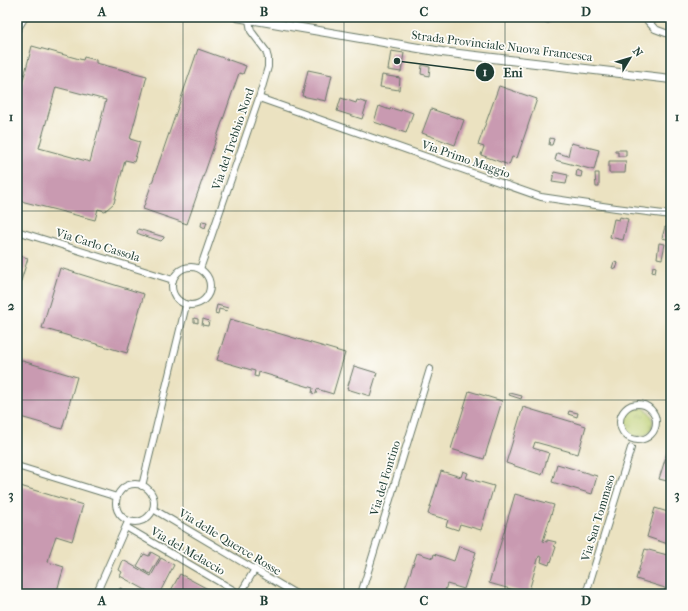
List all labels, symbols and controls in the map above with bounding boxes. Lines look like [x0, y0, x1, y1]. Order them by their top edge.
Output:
text: A [97, 4, 107, 19]
text: B [260, 4, 269, 19]
text: C [420, 4, 429, 19]
text: D [581, 4, 591, 19]
street label: Strada Provinciale Nuova Francesca [411, 28, 594, 64]
north arrow [610, 38, 650, 78]
text: N [630, 45, 646, 60]
callout: Eni [475, 60, 531, 85]
text: 1 [483, 65, 487, 79]
text: Eni [503, 65, 523, 80]
street label: Via del Trebbio Nord [209, 86, 257, 193]
text: 1 [9, 109, 14, 124]
text: 1 [675, 109, 680, 124]
street label: Via Primo Maggio [419, 137, 512, 181]
street label: Via Carlo Cassola [53, 225, 142, 265]
text: 2 [8, 298, 15, 313]
text: 2 [674, 298, 681, 313]
street label: Via del Fontino [367, 439, 403, 518]
street label: Via San Tommaso [578, 473, 618, 564]
text: 3 [8, 487, 14, 503]
text: 3 [674, 487, 680, 503]
street label: Via delle Querce Rosse [175, 505, 284, 578]
street label: Via del Melaccio [147, 524, 228, 578]
text: A [97, 593, 107, 608]
text: B [260, 593, 269, 608]
text: C [420, 593, 429, 608]
text: D [581, 593, 591, 608]

